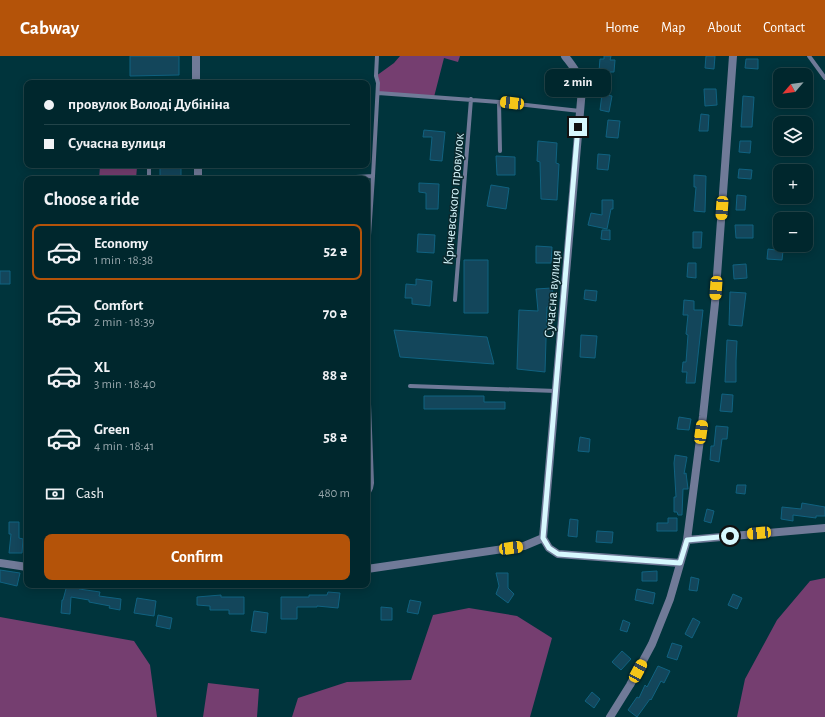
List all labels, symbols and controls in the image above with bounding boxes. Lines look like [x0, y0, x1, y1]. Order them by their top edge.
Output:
text: Cabway [20, 19, 79, 38]
text: Home [605, 21, 639, 35]
text: Map [661, 21, 685, 35]
text: About [707, 21, 741, 35]
text: Contact [763, 21, 805, 35]
north arrow [773, 68, 813, 108]
map controls [773, 68, 813, 252]
callout: 2 min [545, 69, 611, 97]
text: 2 min [564, 76, 592, 89]
car [499, 96, 525, 110]
text: провулок Володі Дубініна [68, 97, 230, 112]
button: layers [773, 116, 813, 156]
route end [569, 118, 587, 136]
street label: Кричевського провулок [441, 132, 467, 266]
text: Сучасна вулиця [68, 136, 166, 151]
button: + [773, 164, 813, 204]
text: Choose a ride [44, 191, 139, 209]
car [715, 196, 729, 220]
button: − [773, 212, 813, 252]
icon: car [46, 234, 82, 270]
text: Economy [94, 236, 148, 251]
text: 52 ₴ [324, 244, 348, 259]
street label: Сучасна вулиця [542, 250, 564, 339]
text: 1 min · 18:38 [94, 254, 153, 267]
car [709, 276, 723, 300]
icon: car [46, 296, 82, 332]
text: Comfort [94, 298, 143, 313]
text: 70 ₴ [323, 306, 348, 321]
text: 2 min · 18:39 [94, 316, 155, 329]
icon: car [46, 358, 82, 394]
text: XL [94, 360, 110, 375]
text: 88 ₴ [322, 368, 348, 383]
text: 3 min · 18:40 [94, 378, 156, 391]
car [693, 419, 709, 445]
icon: car [46, 420, 82, 456]
text: Green [94, 422, 130, 437]
text: 58 ₴ [323, 430, 348, 445]
text: 4 min · 18:41 [94, 440, 154, 453]
icon: cash [44, 483, 66, 505]
text: Cash [76, 486, 104, 501]
text: 480 m [318, 487, 350, 500]
car [747, 526, 771, 540]
route start [721, 527, 739, 545]
button: Confirm [44, 534, 350, 580]
car [498, 540, 524, 556]
car [627, 658, 649, 684]

